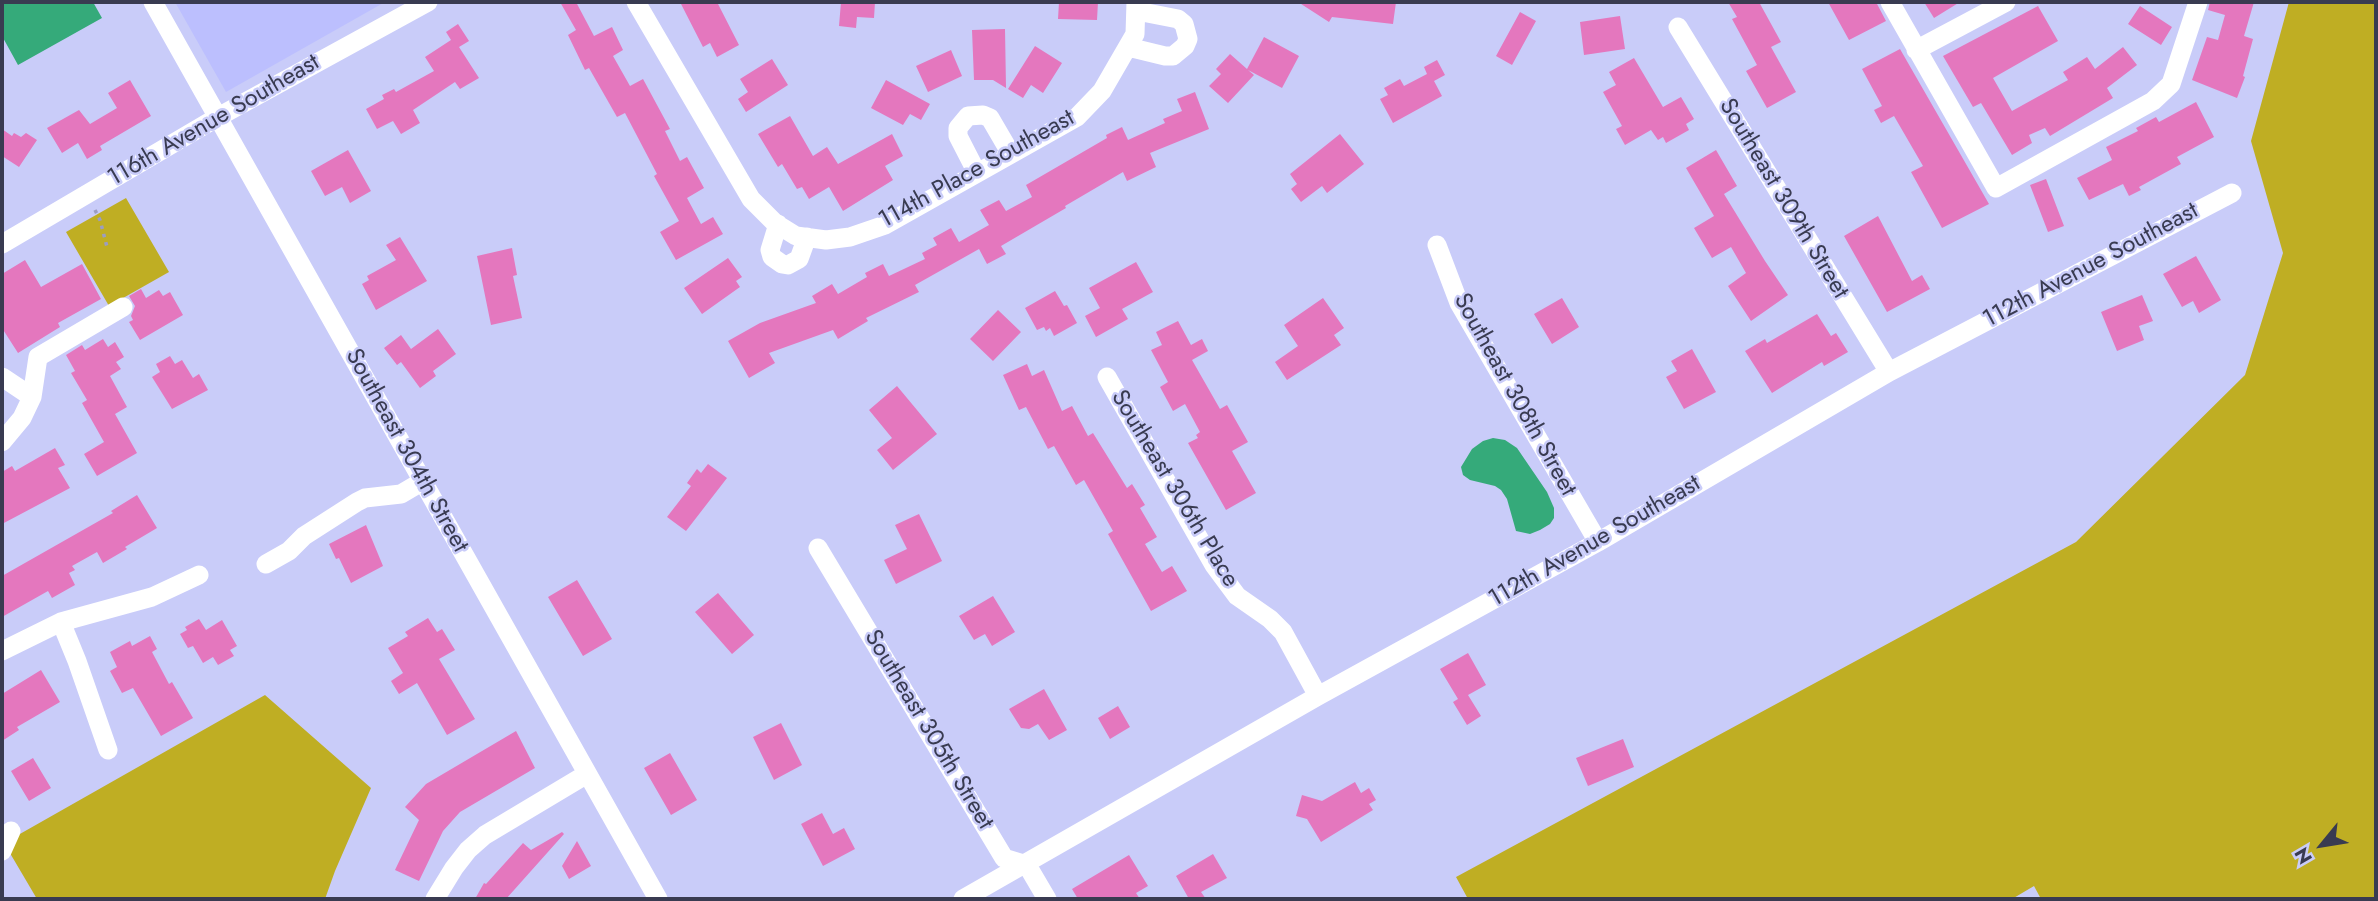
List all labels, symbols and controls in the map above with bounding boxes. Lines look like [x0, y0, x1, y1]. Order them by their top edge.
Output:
street label: 116th Avenue Southeast [103, 49, 325, 193]
street label: Southeast 309th Street [1712, 94, 1854, 304]
street label: 114th Place Southeast [874, 104, 1080, 236]
street label: 112th Avenue Southeast [1979, 197, 2203, 335]
street label: Southeast 308th Street [1446, 289, 1582, 501]
street label: Southeast 304th Street [338, 344, 474, 558]
street label: Southeast 306th Place [1104, 385, 1244, 593]
street label: 112th Avenue Southeast [1484, 470, 1706, 614]
street label: Southeast 305th Street [857, 625, 999, 835]
north arrow [2287, 810, 2357, 880]
text: N [2288, 842, 2319, 869]

